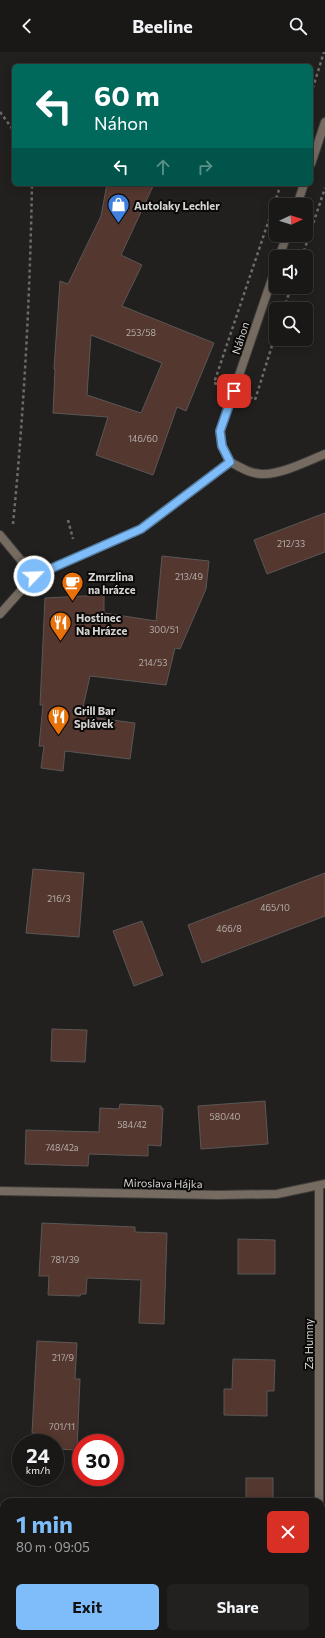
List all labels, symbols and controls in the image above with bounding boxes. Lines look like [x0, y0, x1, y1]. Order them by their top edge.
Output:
icon: back [16, 15, 38, 37]
text: Beeline [132, 15, 193, 37]
icon: search [287, 15, 309, 37]
text: 60 m [94, 78, 160, 112]
icon: left [28, 80, 80, 132]
text: Náhon [94, 112, 148, 134]
icon: left [110, 156, 132, 178]
icon: ahead [152, 156, 174, 178]
icon: right [194, 156, 216, 178]
shop icon: Autolaky Lechler [105, 192, 131, 225]
north arrow [269, 198, 313, 242]
map controls [269, 198, 313, 346]
place label: Autolaky Lechler [134, 199, 220, 212]
button: sound [269, 250, 313, 294]
button: search [269, 302, 313, 346]
street label: Náhon [229, 320, 251, 356]
house number: 253/58 [126, 327, 156, 338]
pin [217, 374, 251, 408]
icon: arrive [223, 380, 245, 402]
house number: 146/60 [128, 433, 158, 444]
house number: 212/33 [277, 538, 305, 549]
position arrow [13, 555, 55, 597]
cafe icon: Zmrzlina na hrázce [60, 569, 86, 602]
place label: Zmrzlina na hrázce [88, 570, 136, 596]
house number: 213/49 [175, 571, 203, 582]
restaurant icon: Hostinec Na Hrázce [47, 610, 73, 643]
place label: Hostinec Na Hrázce [76, 611, 128, 637]
house number: 300/51 [149, 624, 179, 635]
house number: 214/53 [139, 657, 167, 668]
restaurant icon: Grill Bar Splávek [46, 703, 72, 736]
place label: Grill Bar Splávek [74, 704, 116, 730]
house number: 216/3 [47, 893, 71, 904]
house number: 465/10 [260, 902, 290, 913]
house number: 466/8 [216, 923, 242, 934]
house number: 580/40 [210, 1111, 241, 1122]
house number: 584/42 [117, 1119, 147, 1130]
house number: 748/42a [45, 1142, 79, 1153]
street label: Miroslava Hájka [123, 1176, 203, 1190]
house number: 781/39 [51, 1254, 79, 1265]
street label: Za Humny [302, 1318, 315, 1370]
house number: 217/9 [52, 1352, 74, 1363]
house number: 701/11 [49, 1421, 75, 1432]
speed limit sign: 30 [72, 1434, 124, 1486]
text: 24 [26, 1443, 50, 1467]
text: km/h [26, 1464, 50, 1476]
text: 1 min [16, 1509, 73, 1538]
button: close [267, 1511, 309, 1553]
text: 80 m · 09:05 [16, 1539, 90, 1555]
button: Exit [16, 1584, 159, 1630]
button: Share [167, 1584, 309, 1630]

